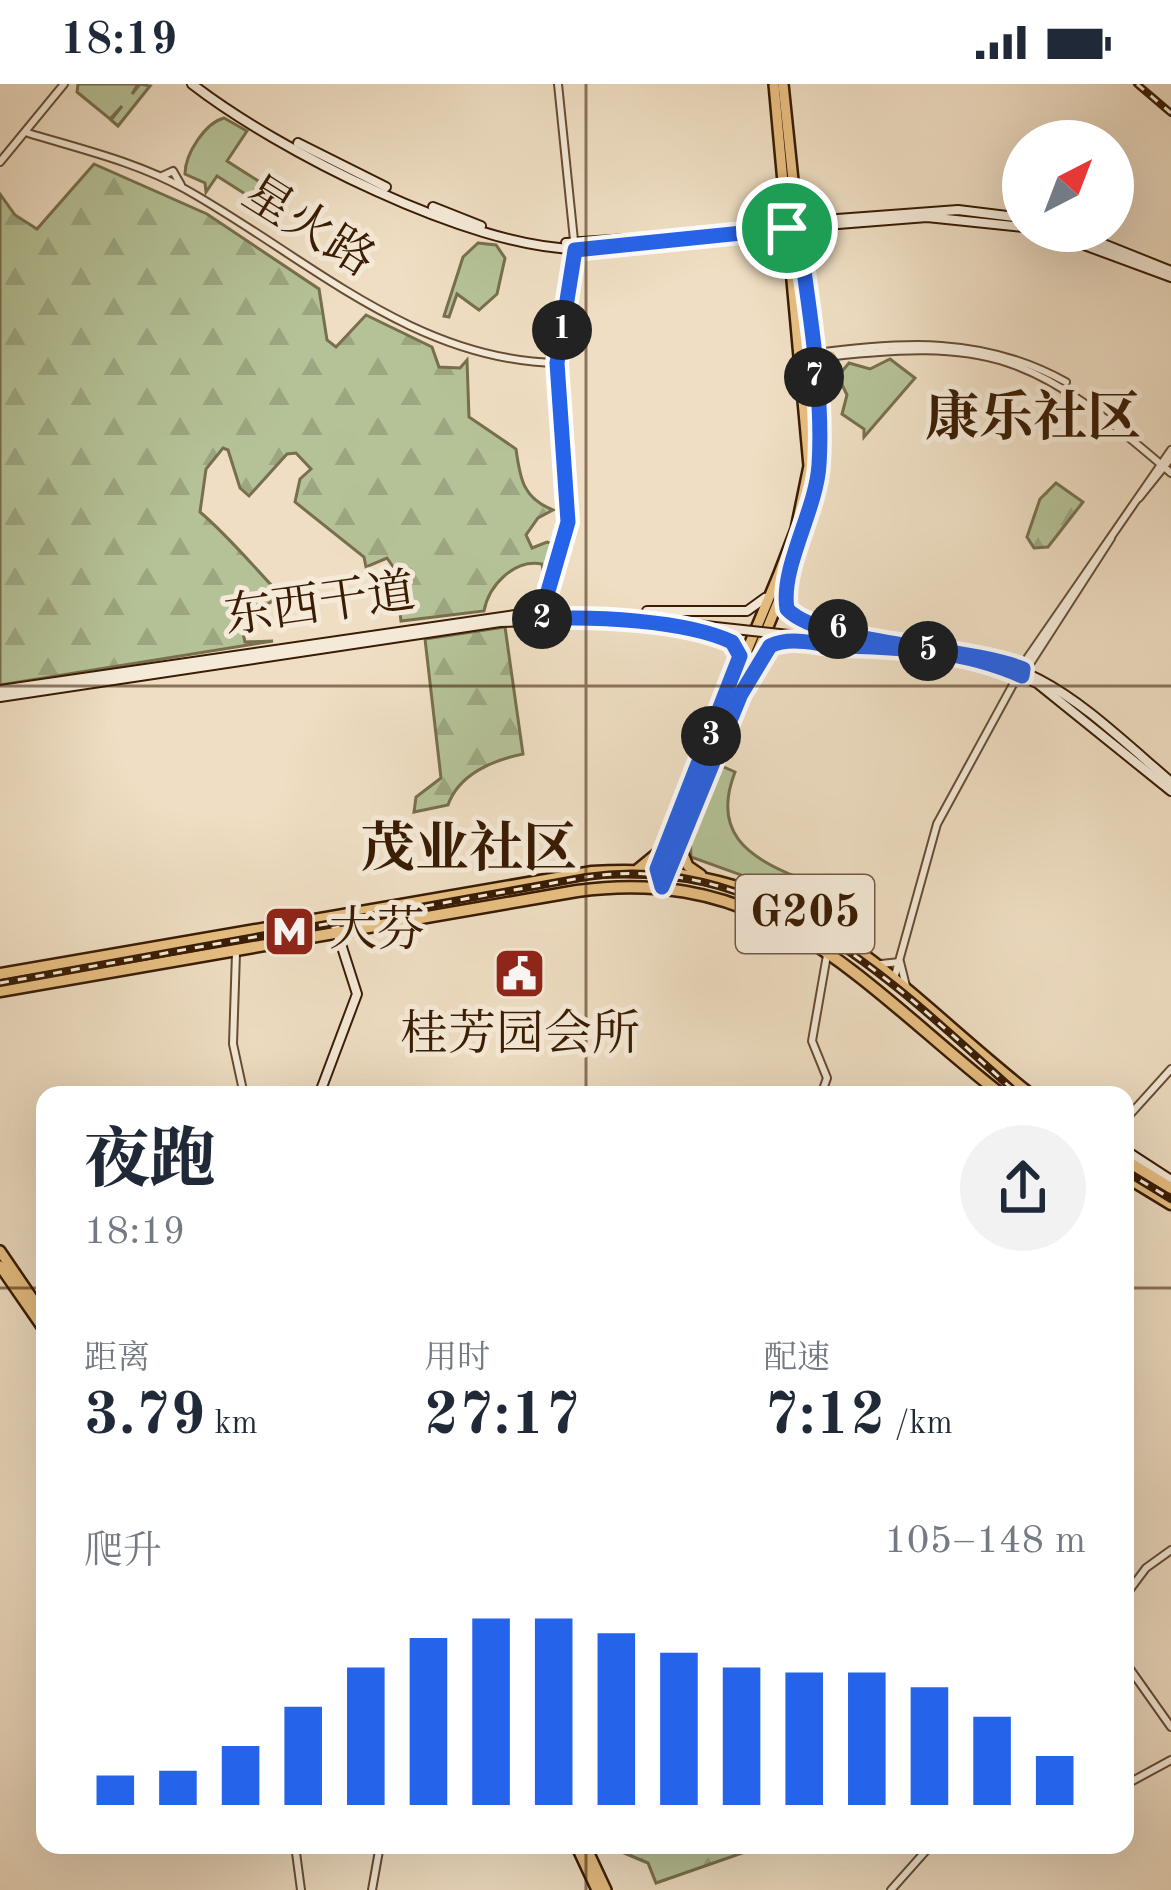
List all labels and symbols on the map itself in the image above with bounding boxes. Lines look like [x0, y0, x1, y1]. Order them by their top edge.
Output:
north arrow [1002, 120, 1134, 252]
street label: 星火路 [234, 166, 384, 287]
pin [736, 177, 838, 279]
pin: 1 [532, 300, 592, 360]
pin: 7 [784, 347, 844, 407]
district label: 康乐社区 [925, 388, 1141, 448]
street label: 东西干道 [221, 565, 418, 643]
pin: 2 [512, 589, 572, 649]
pin: 6 [808, 599, 868, 659]
pin: 5 [898, 621, 958, 681]
pin: 3 [681, 706, 741, 766]
district label: 茂业社区 [361, 820, 577, 879]
road number: G205 [736, 875, 874, 953]
metro station icon: 大芬 [262, 904, 318, 960]
place label: 大芬 [329, 904, 425, 956]
public building icon: 桂芳园会所 [492, 945, 548, 1001]
place label: 桂芳园会所 [400, 1008, 640, 1060]

